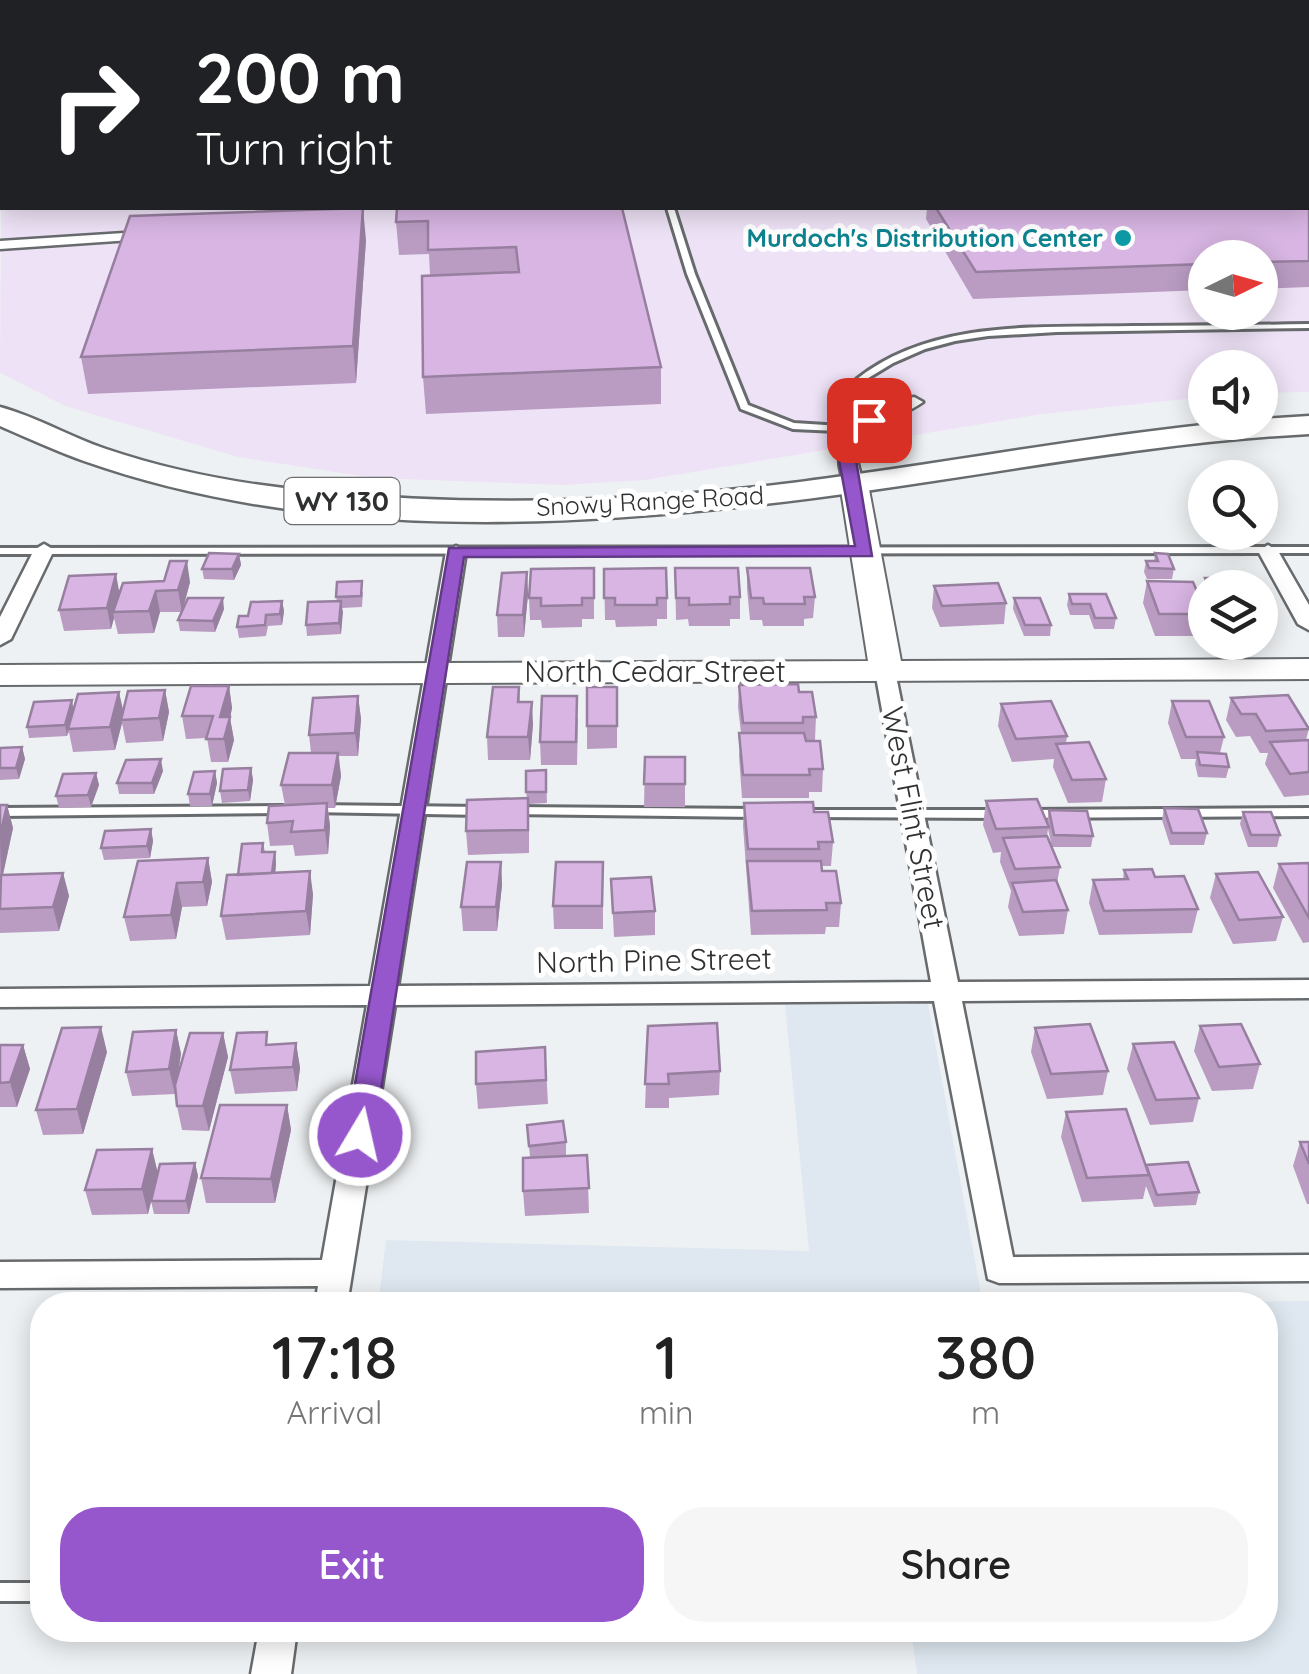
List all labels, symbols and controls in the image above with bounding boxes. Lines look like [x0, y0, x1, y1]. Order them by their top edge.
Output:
text: 200 m [195, 33, 405, 121]
icon: right [30, 40, 160, 170]
text: Turn right [195, 120, 394, 176]
place label: Murdoch's Distribution Center [746, 222, 1103, 253]
marker: Murdoch's Distribution Center [1112, 227, 1134, 249]
north arrow [1188, 240, 1278, 330]
map controls [1188, 240, 1278, 660]
button: sound [1188, 350, 1278, 440]
pin [827, 378, 912, 463]
icon: arrive [842, 393, 897, 448]
button: search [1188, 460, 1278, 550]
road number: WY 130 [284, 478, 400, 524]
street label: Snowy Range Road [535, 479, 765, 522]
button: layers [1188, 570, 1278, 660]
street label: North Cedar Street [524, 652, 786, 690]
street label: West Flint Street [874, 703, 954, 932]
street label: North Pine Street [536, 939, 772, 981]
position arrow [308, 1083, 412, 1187]
text: 17:18 [272, 1319, 397, 1394]
text: 1 [655, 1319, 678, 1394]
text: 380 [935, 1319, 1036, 1394]
text: Arrival [287, 1392, 382, 1432]
text: min [639, 1392, 693, 1432]
text: m [971, 1392, 1000, 1432]
button: Exit [60, 1507, 644, 1622]
button: Share [664, 1507, 1248, 1622]

